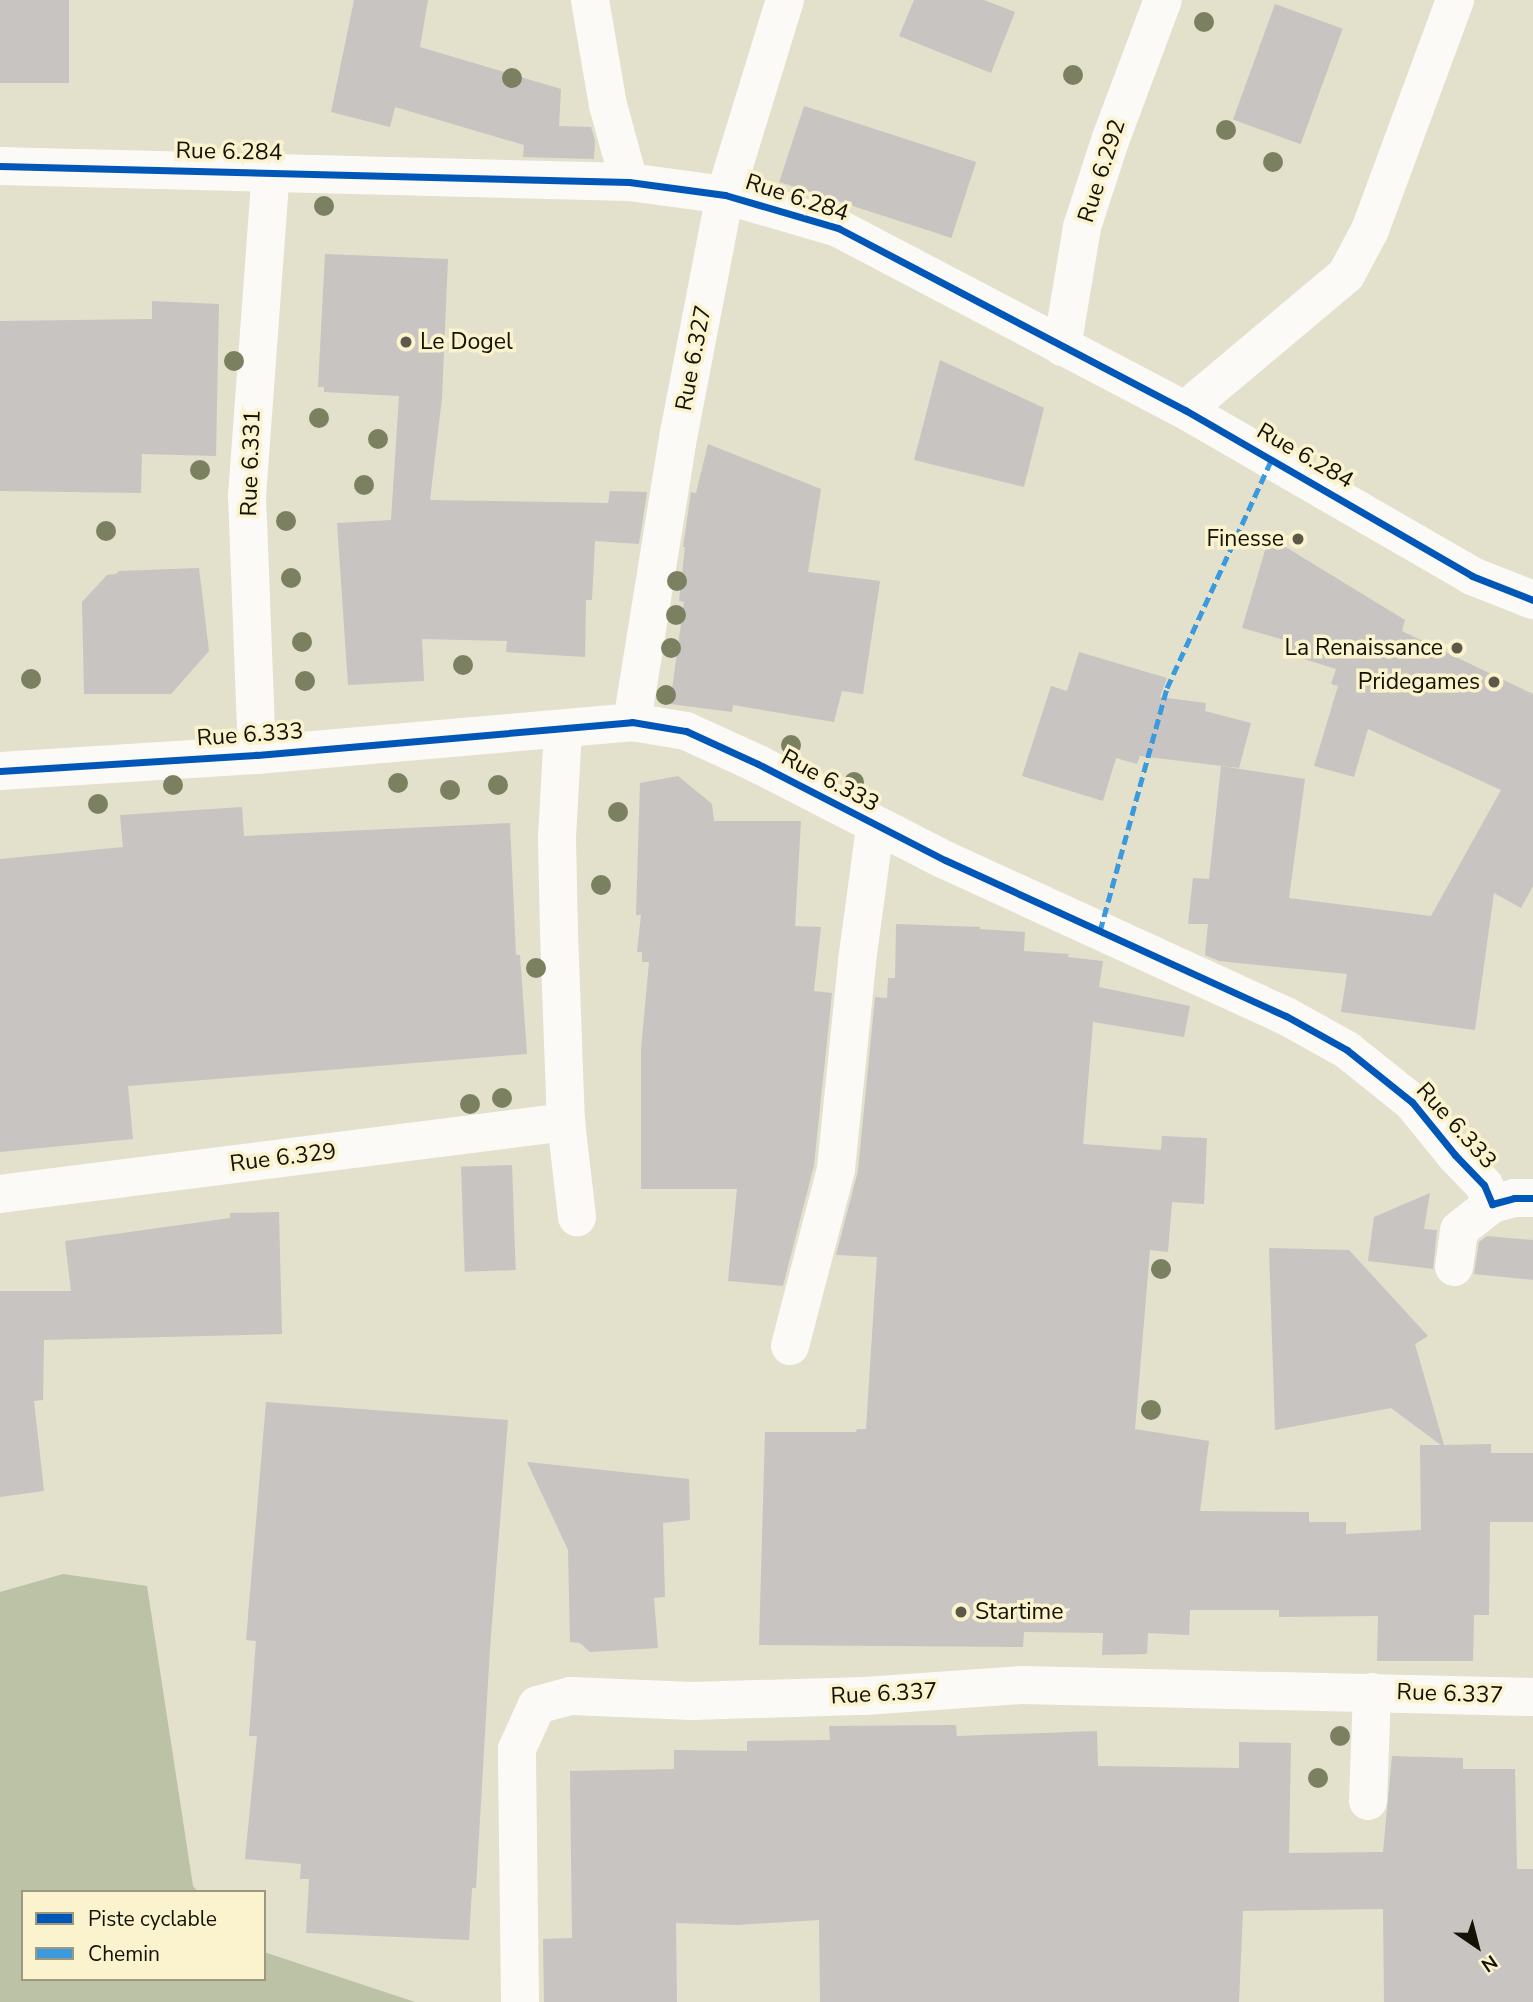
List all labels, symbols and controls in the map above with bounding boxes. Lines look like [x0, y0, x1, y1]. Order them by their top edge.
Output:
street label: Rue 6.292 [1072, 116, 1132, 226]
street label: Rue 6.284 [175, 137, 283, 167]
street label: Rue 6.284 [742, 168, 852, 228]
street label: Rue 6.327 [670, 303, 718, 413]
place label: Le Dogel [420, 328, 513, 356]
marker: Le Dogel [398, 334, 414, 350]
street label: Rue 6.331 [235, 409, 267, 517]
street label: Rue 6.284 [1252, 417, 1358, 495]
place label: Finesse [1206, 525, 1284, 553]
marker: Finesse [1290, 531, 1306, 547]
place label: La Renaissance [1284, 634, 1443, 662]
marker: La Renaissance [1449, 640, 1465, 656]
place label: Pridegames [1358, 668, 1480, 696]
marker: Pridegames [1486, 674, 1502, 690]
street label: Rue 6.333 [196, 718, 304, 752]
street label: Rue 6.333 [776, 744, 884, 818]
street label: Rue 6.333 [1410, 1077, 1502, 1175]
street label: Rue 6.329 [228, 1138, 338, 1178]
place label: Startime [975, 1598, 1063, 1626]
marker: Startime [953, 1604, 969, 1620]
street label: Rue 6.337 [830, 1677, 938, 1711]
street label: Rue 6.337 [1396, 1678, 1504, 1710]
legend [21, 1890, 266, 1981]
text: Piste cyclable [88, 1905, 217, 1933]
north arrow [1442, 1911, 1512, 1981]
text: Chemin [88, 1940, 160, 1968]
text: N [1476, 1948, 1502, 1978]

